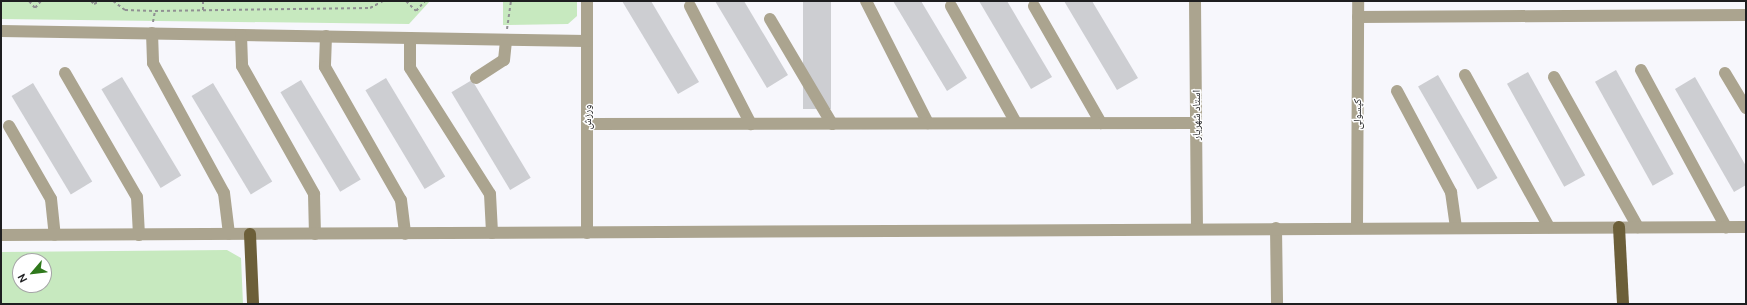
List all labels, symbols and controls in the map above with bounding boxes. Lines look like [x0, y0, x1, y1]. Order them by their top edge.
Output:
street label: استاد شهریار [1189, 90, 1203, 140]
street label: کپسولی [1350, 99, 1364, 129]
street label: ورزش [580, 105, 594, 129]
north arrow [12, 253, 52, 293]
text: N [15, 272, 30, 285]

